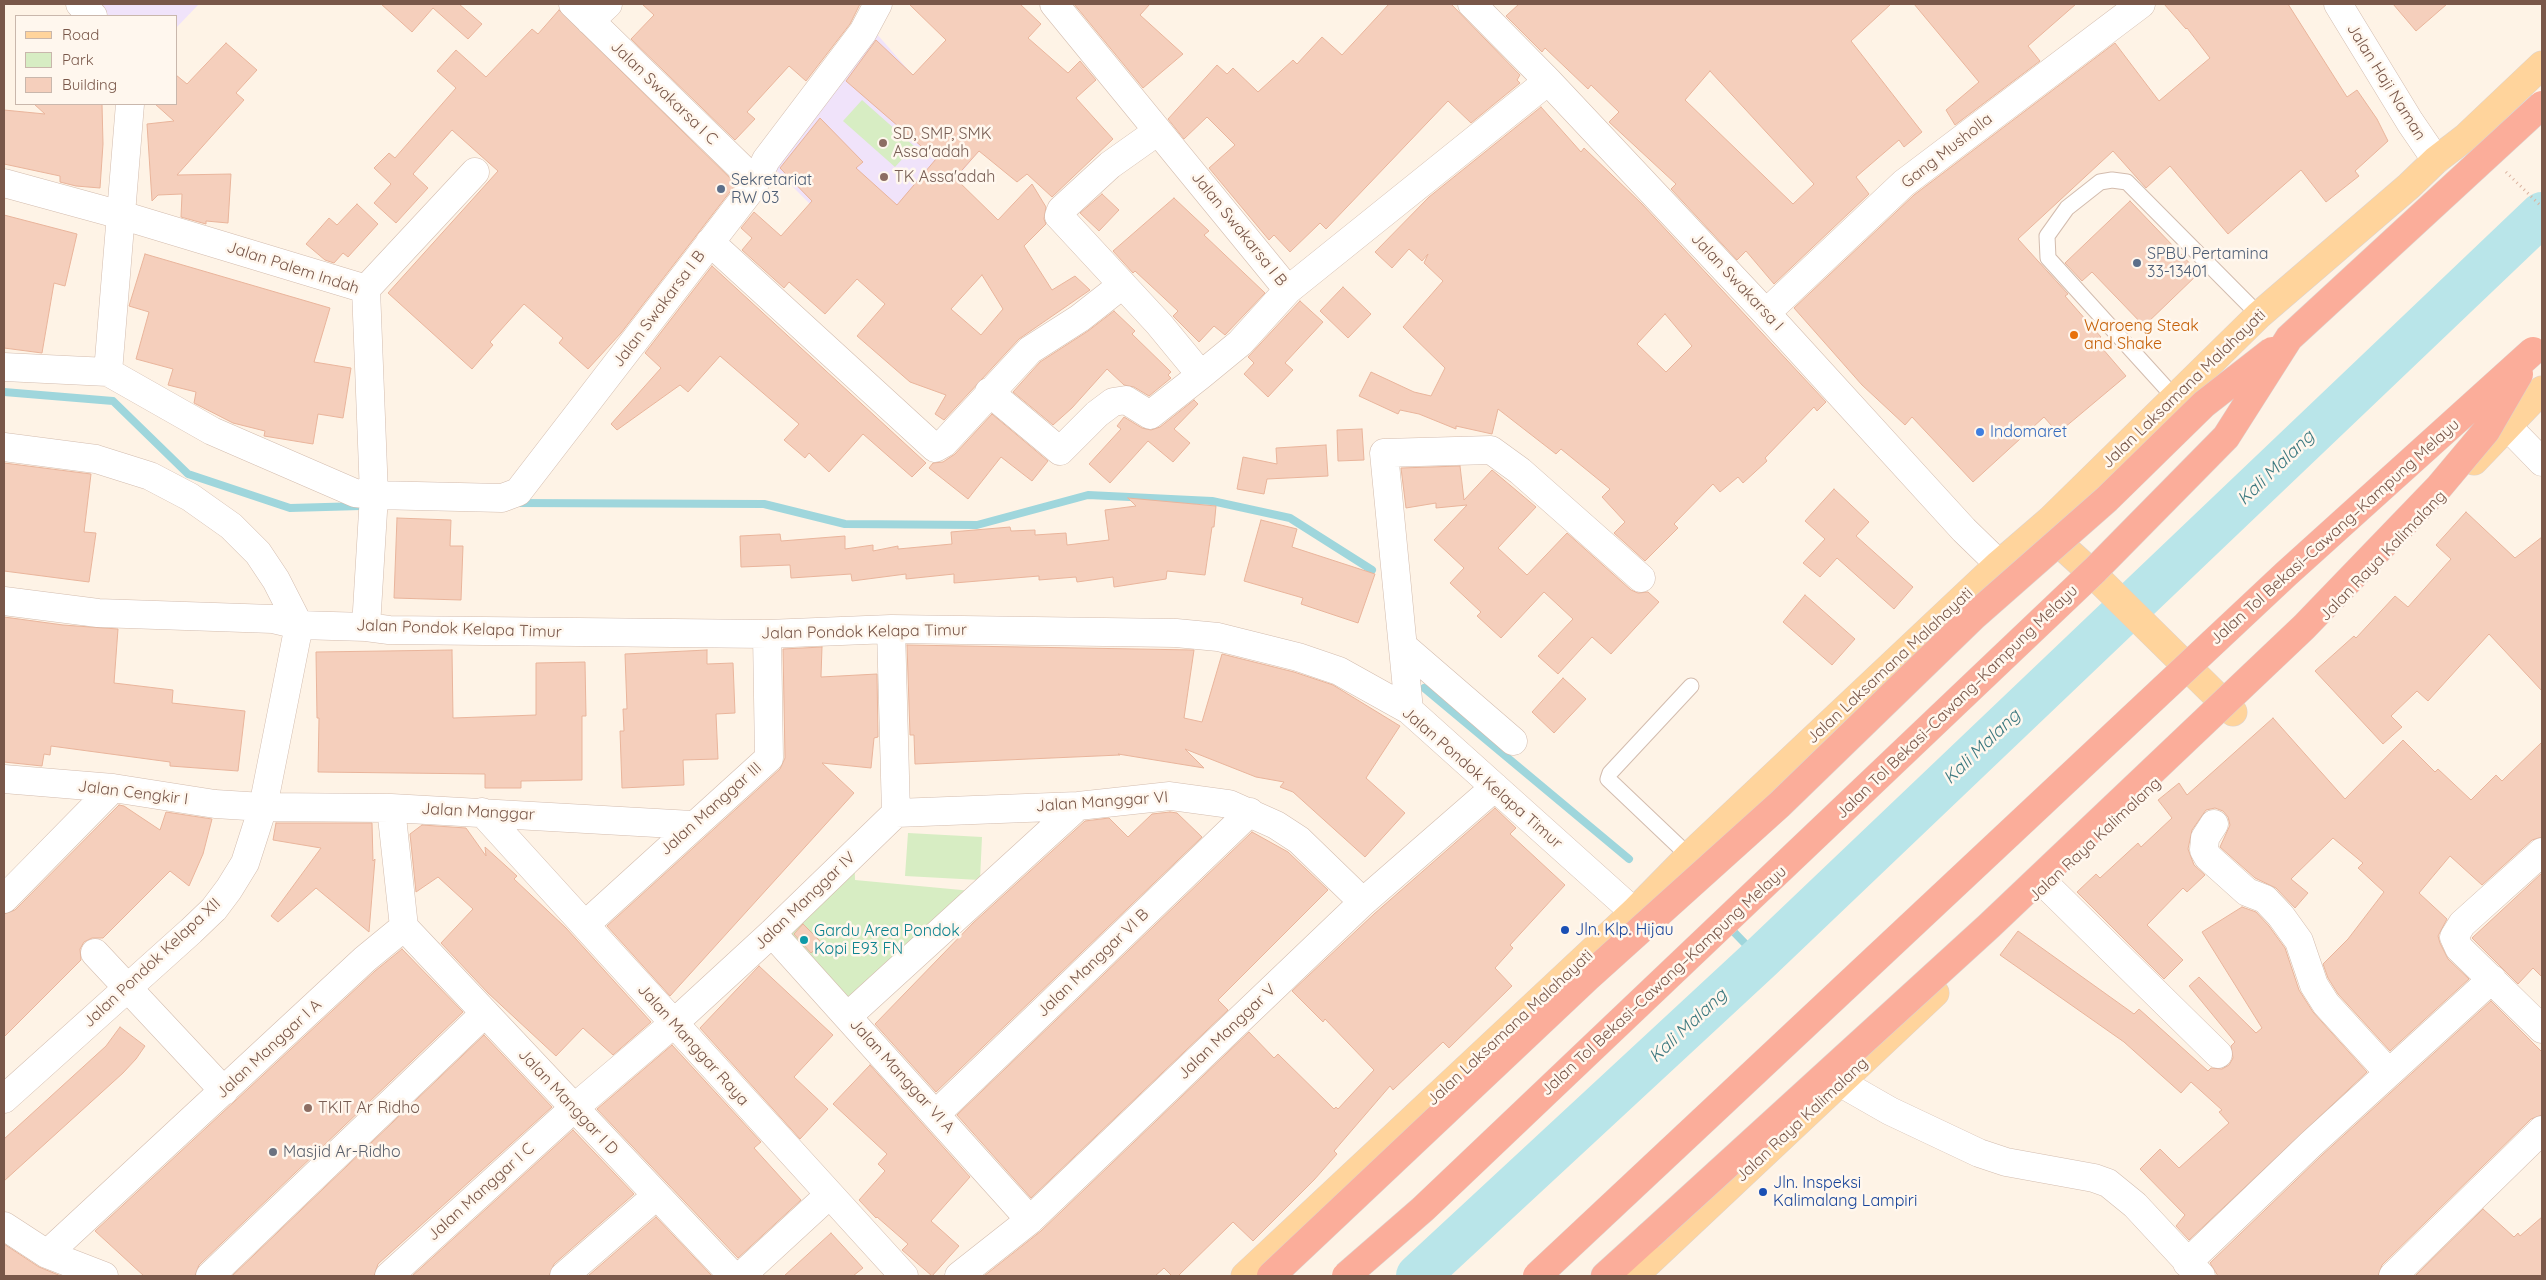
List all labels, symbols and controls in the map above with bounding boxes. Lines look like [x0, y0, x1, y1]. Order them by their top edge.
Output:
legend [15, 15, 178, 105]
street label: Jalan Haji Naman [2342, 20, 2430, 144]
text: Road [62, 25, 99, 44]
street label: Jalan Swakarsa I C [606, 37, 722, 149]
text: Park [62, 50, 94, 69]
text: Building [62, 75, 117, 94]
street label: Gang Musholla [1898, 109, 1996, 193]
place label: SD, SMP, SMK Assa'adah [893, 124, 992, 162]
marker: SD, SMP, SMK Assa'adah [877, 137, 889, 149]
place label: TK Assa'adah [894, 167, 995, 187]
street label: Jalan Swakarsa I B [1187, 168, 1291, 290]
place label: Sekretariat RW 03 [731, 170, 812, 208]
marker: TK Assa'adah [878, 171, 890, 183]
marker: Sekretariat RW 03 [715, 183, 727, 195]
street label: Jalan Swakarsa I [1687, 229, 1787, 335]
street label: Jalan Palem Indah [224, 238, 362, 298]
place label: SPBU Pertamina 33-13401 [2147, 244, 2268, 282]
street label: Jalan Swakarsa I B [609, 247, 709, 371]
marker: SPBU Pertamina 33-13401 [2131, 257, 2143, 269]
street label: Jalan Laksamana Malahayati [2098, 306, 2270, 472]
place label: Waroeng Steak and Shake [2084, 316, 2199, 354]
marker: Waroeng Steak and Shake [2068, 329, 2080, 341]
street label: Jalan Tol Bekasi–Cawang–Kampung Melayu [2206, 415, 2464, 649]
place label: Indomaret [1990, 422, 2067, 442]
marker: Indomaret [1974, 426, 1986, 438]
water label: Kali Malang [2233, 426, 2319, 510]
street label: Jalan Raya Kalimalang [2316, 487, 2450, 625]
street label: Jalan Tol Bekasi–Cawang–Kampung Melayu [1832, 581, 2082, 823]
street label: Jalan Laksamana Malahayati [1803, 584, 1977, 748]
street label: Jalan Pondok Kelapa Timur [356, 616, 562, 642]
street label: Jalan Pondok Kelapa Timur [761, 621, 967, 643]
street label: Jalan Pondok Kelapa Timur [1398, 703, 1566, 853]
water label: Kali Malang [1939, 705, 2025, 789]
street label: Jalan Manggar III [656, 758, 766, 860]
street label: Jalan Raya Kalimalang [2025, 774, 2165, 906]
street label: Jalan Cengkir I [77, 777, 189, 809]
street label: Jalan Manggar VI [1035, 788, 1169, 816]
street label: Jalan Manggar [421, 799, 535, 825]
street label: Jalan Manggar IV [751, 848, 859, 954]
street label: Jalan Tol Bekasi–Cawang–Kampung Melayu [1537, 862, 1791, 1100]
street label: Jalan Pondok Kelapa XII [79, 894, 225, 1032]
street label: Jalan Manggar VI B [1033, 905, 1153, 1021]
place label: Jln. Klp. Hijau [1575, 920, 1674, 940]
place label: Gardu Area Pondok Kopi E93 FN [814, 921, 960, 959]
marker: Jln. Klp. Hijau [1559, 924, 1571, 936]
marker: Gardu Area Pondok Kopi E93 FN [798, 934, 810, 946]
street label: Jalan Laksamana Malahayati [1423, 946, 1597, 1110]
street label: Jalan Manggar Raya [633, 980, 753, 1110]
street label: Jalan Manggar V [1174, 980, 1280, 1084]
water label: Kali Malang [1645, 985, 1731, 1067]
street label: Jalan Manggar I A [212, 995, 326, 1103]
street label: Jalan Manggar VI A [846, 1015, 958, 1137]
street label: Jalan Manggar I D [514, 1045, 622, 1159]
street label: Jalan Raya Kalimalang [1732, 1054, 1872, 1186]
place label: TKIT Ar Ridho [318, 1098, 420, 1118]
marker: TKIT Ar Ridho [302, 1102, 314, 1114]
street label: Jalan Manggar I C [424, 1139, 538, 1245]
place label: Masjid Ar-Ridho [283, 1142, 401, 1162]
marker: Masjid Ar-Ridho [267, 1146, 279, 1158]
place label: Jln. Inspeksi Kalimalang Lampiri [1773, 1173, 1917, 1211]
marker: Jln. Inspeksi Kalimalang Lampiri [1757, 1186, 1769, 1198]

